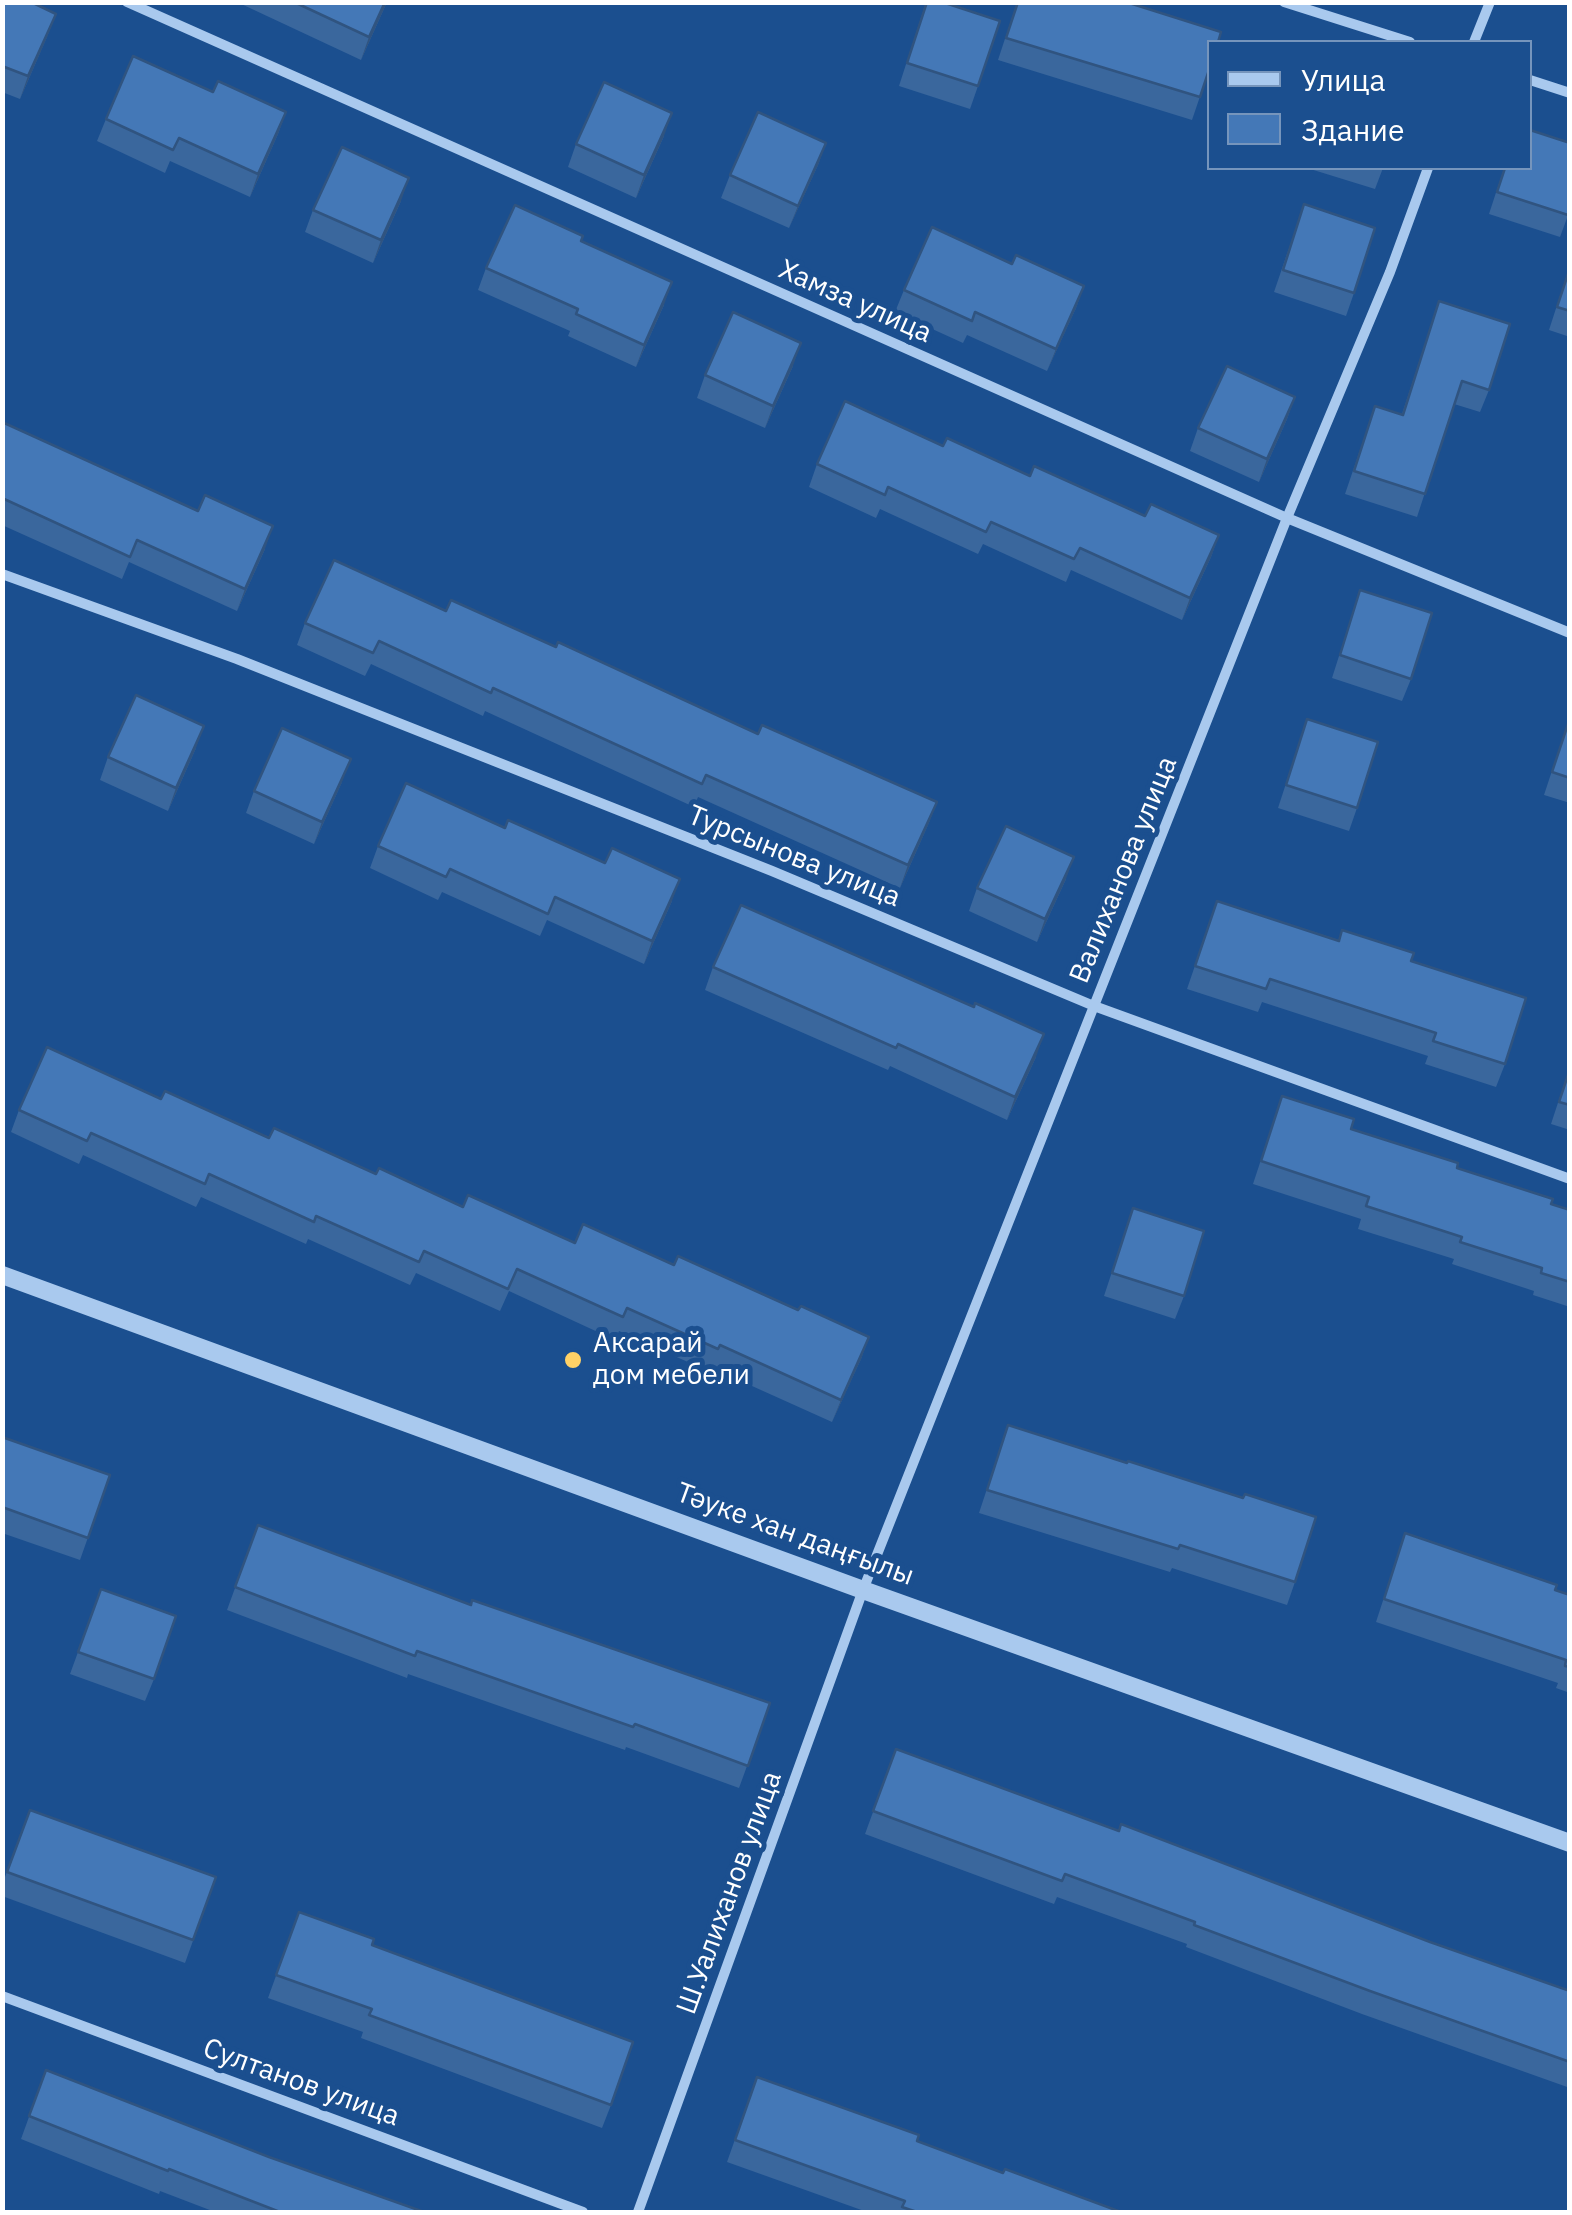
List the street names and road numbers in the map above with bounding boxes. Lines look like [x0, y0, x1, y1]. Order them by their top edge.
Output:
street label: Хамза улица [773, 253, 937, 351]
street label: Валиханова улица [1063, 752, 1185, 988]
street label: Турсынова улица [683, 799, 905, 915]
street label: Тәуке хан даңғылы [672, 1476, 918, 1594]
street label: Ш.Уалиханов улица [670, 1767, 790, 2019]
street label: Султанов улица [198, 2032, 404, 2134]

